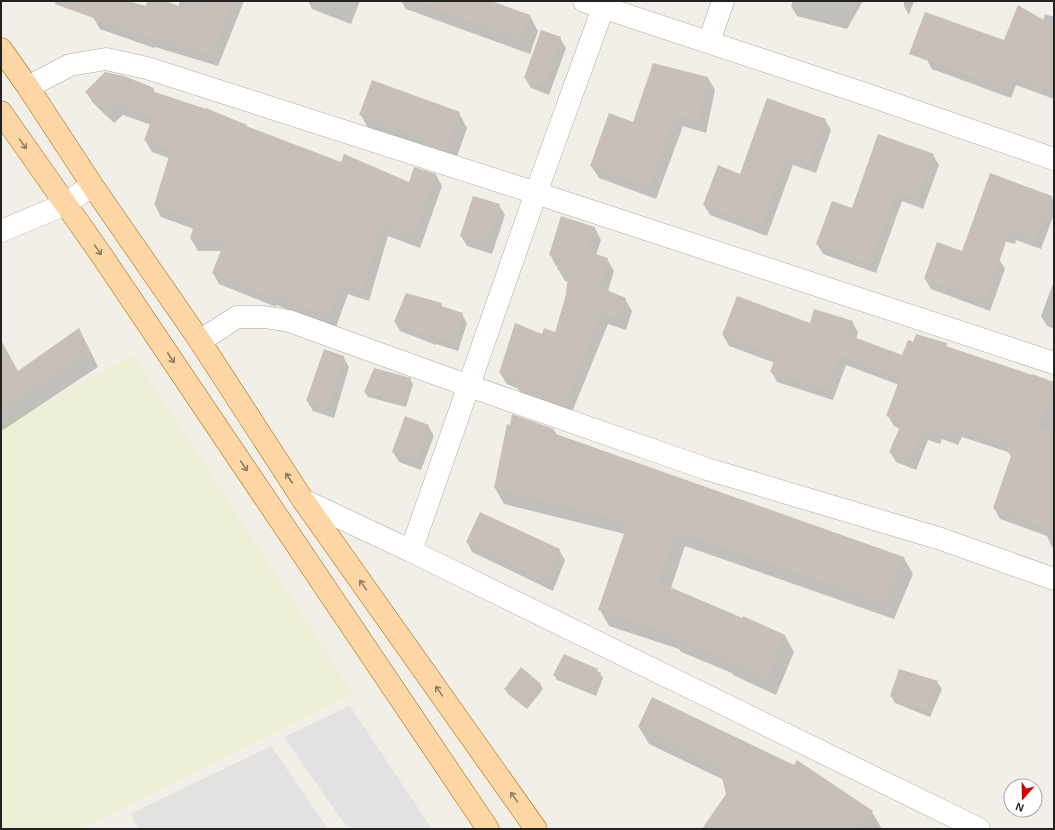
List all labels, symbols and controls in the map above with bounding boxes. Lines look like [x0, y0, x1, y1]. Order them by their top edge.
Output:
one-way arrow [19, 139, 27, 150]
one-way arrow [94, 245, 102, 256]
one-way arrow [167, 352, 175, 363]
one-way arrow [240, 460, 248, 471]
one-way arrow [285, 473, 293, 484]
one-way arrow [359, 580, 368, 591]
one-way arrow [435, 686, 443, 697]
north arrow [1003, 778, 1043, 818]
one-way arrow [510, 792, 518, 803]
text: N [1014, 800, 1025, 814]

